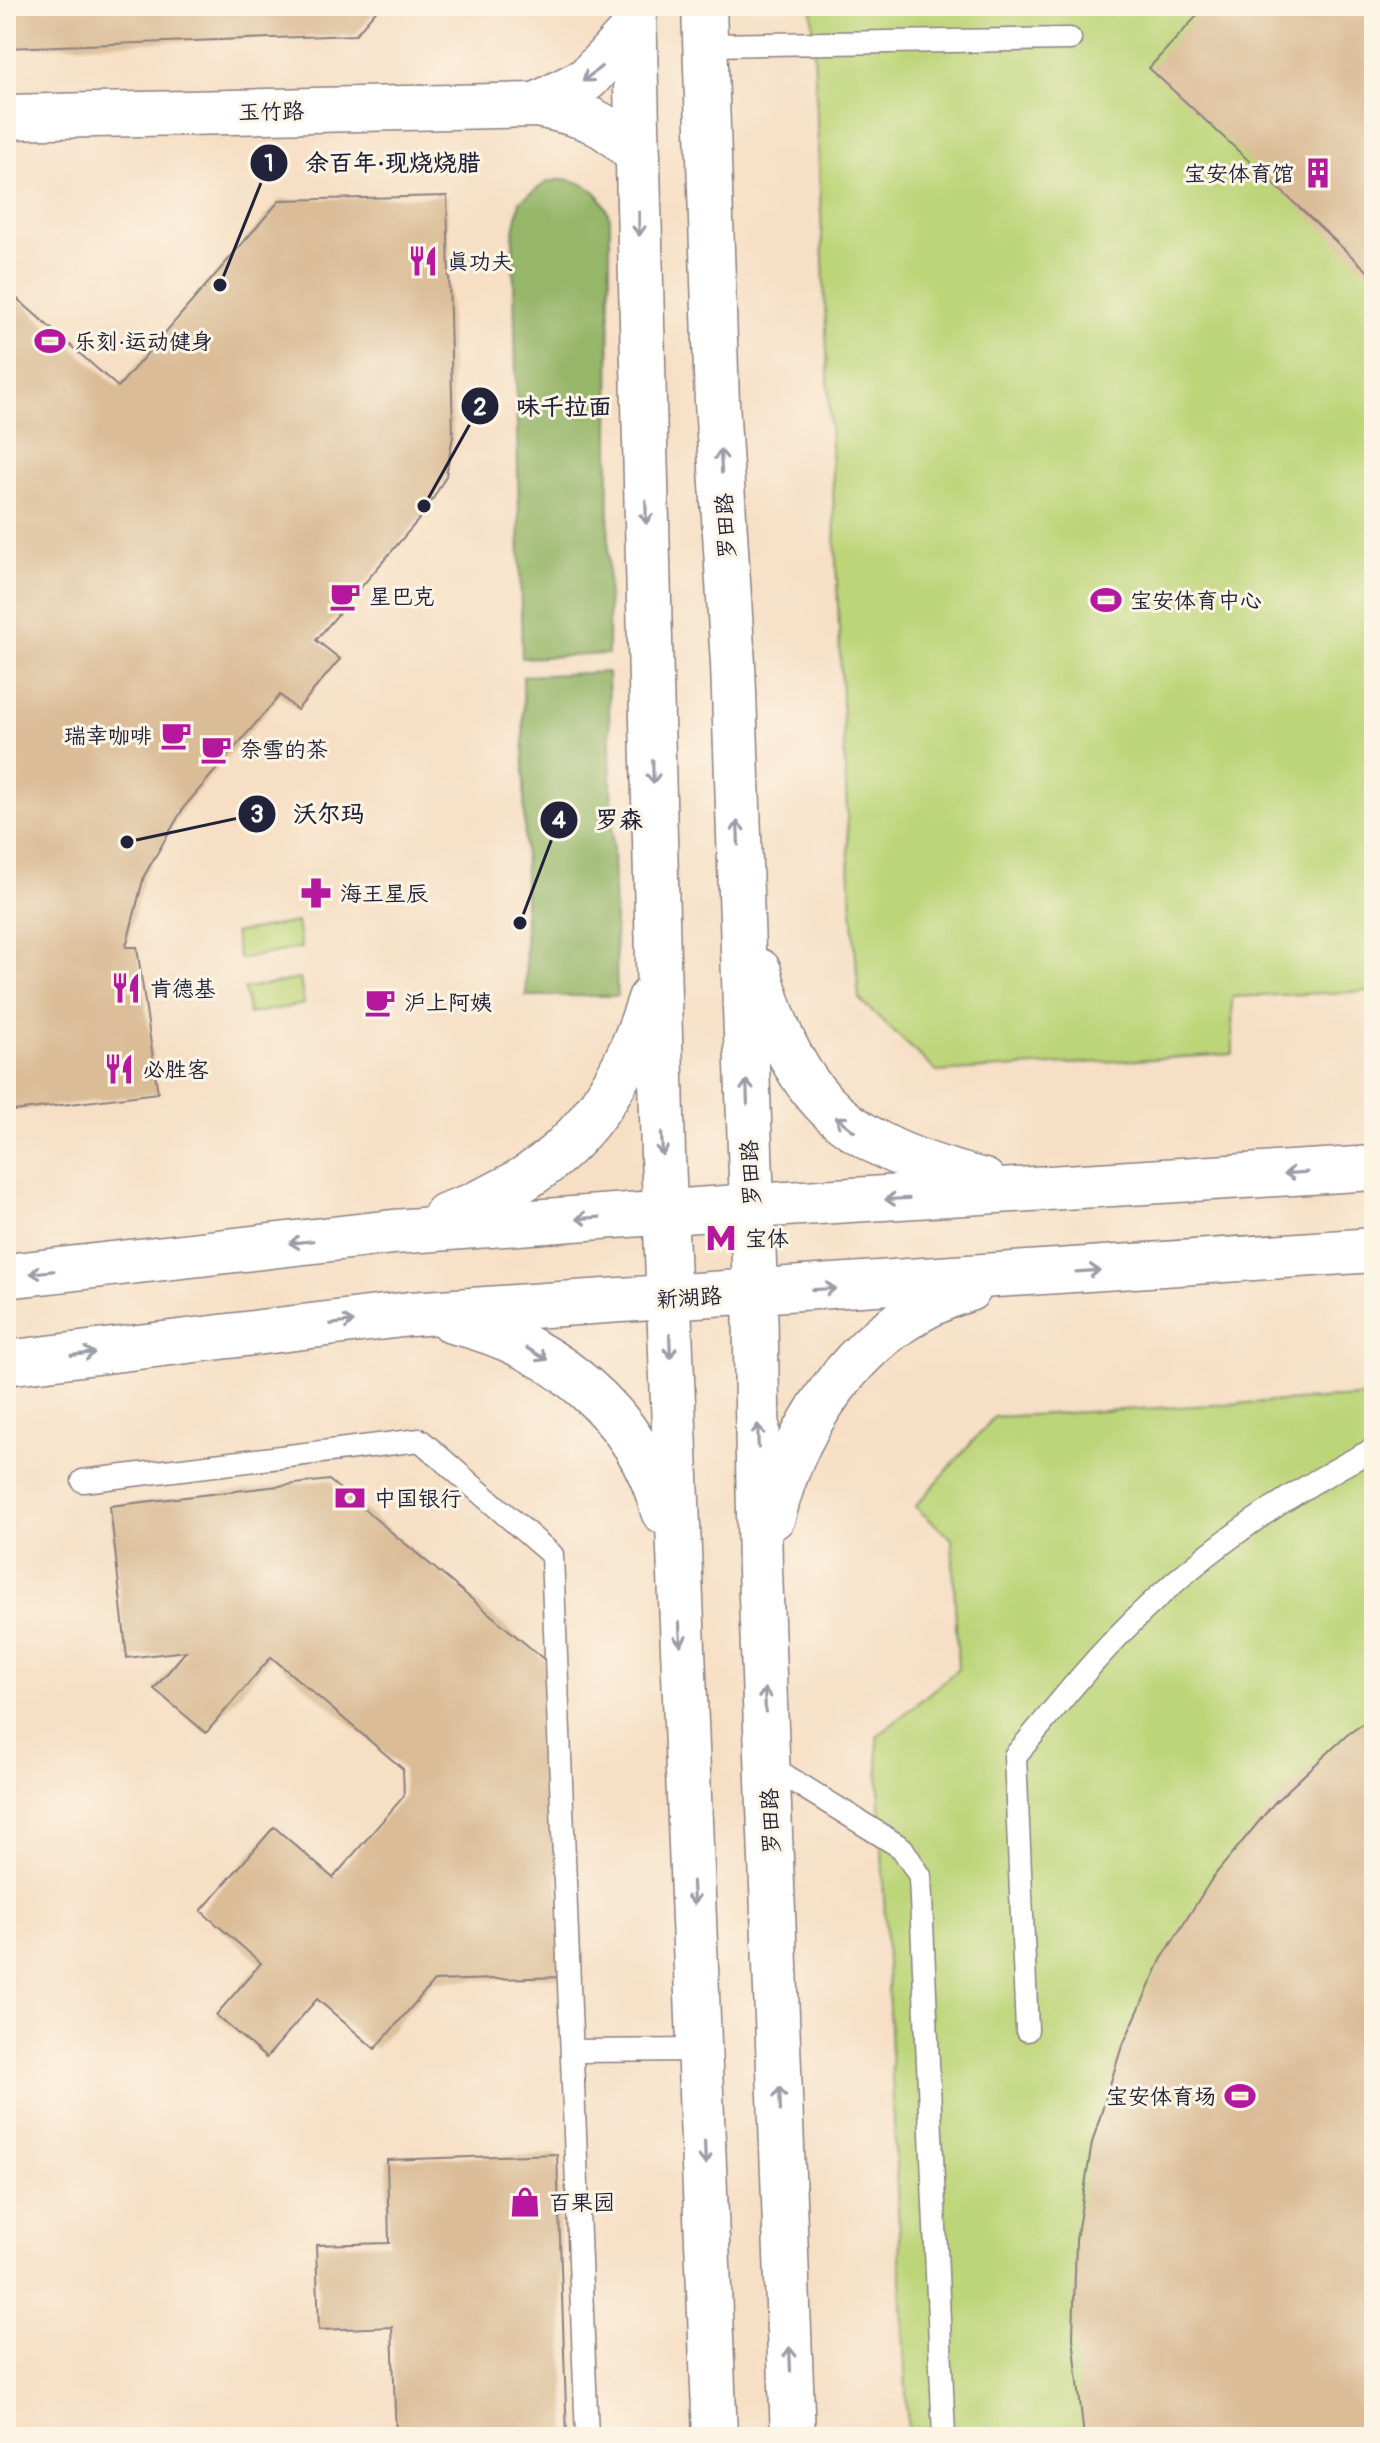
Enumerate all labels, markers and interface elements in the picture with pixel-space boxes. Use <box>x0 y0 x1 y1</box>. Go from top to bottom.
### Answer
one-way arrow <box>581 65 602 83</box>
street label: 玉竹路 <box>238 97 304 127</box>
callout: 余百年·现烧烧腊 <box>249 139 497 187</box>
text: 1 <box>264 149 274 178</box>
text: 余百年·现烧烧腊 <box>305 149 481 178</box>
building icon: 宝安体育馆 <box>1301 156 1335 190</box>
place label: 宝安体育馆 <box>1184 160 1294 188</box>
one-way arrow <box>632 210 647 237</box>
restaurant icon: 真功夫 <box>406 244 440 278</box>
place label: 真功夫 <box>447 248 513 276</box>
sports icon: 乐刻·运动健身 <box>33 324 67 358</box>
place label: 乐刻·运动健身 <box>74 328 213 356</box>
callout: 味千拉面 <box>460 382 628 430</box>
text: 2 <box>473 393 487 422</box>
text: 味千拉面 <box>516 393 612 422</box>
one-way arrow <box>713 448 728 475</box>
street label: 罗田路 <box>710 492 742 560</box>
one-way arrow <box>639 498 654 525</box>
cafe icon: 星巴克 <box>328 579 362 613</box>
place label: 星巴克 <box>369 583 435 611</box>
sports icon: 宝安体育中心 <box>1089 583 1123 617</box>
place label: 宝安体育中心 <box>1130 587 1262 615</box>
cafe icon: 瑞幸咖啡 <box>159 718 193 752</box>
place label: 瑞幸咖啡 <box>64 722 152 750</box>
cafe icon: 奈雪的茶 <box>199 732 233 766</box>
place label: 奈雪的茶 <box>240 736 328 764</box>
one-way arrow <box>645 758 661 785</box>
callout: 沃尔玛 <box>237 790 381 838</box>
callout: 罗森 <box>539 796 659 844</box>
text: 3 <box>250 800 264 829</box>
text: 沃尔玛 <box>293 800 365 829</box>
text: 4 <box>552 806 566 835</box>
text: 罗森 <box>595 806 643 835</box>
one-way arrow <box>731 820 746 847</box>
pharmacy icon: 海王星辰 <box>299 876 333 910</box>
place label: 海王星辰 <box>340 880 429 908</box>
restaurant icon: 肯德基 <box>109 971 143 1005</box>
place label: 肯德基 <box>150 975 216 1003</box>
cafe icon: 沪上阿姨 <box>363 985 397 1019</box>
place label: 沪上阿姨 <box>404 989 492 1017</box>
restaurant icon: 必胜客 <box>102 1052 136 1086</box>
place label: 必胜客 <box>143 1056 209 1084</box>
one-way arrow <box>740 1079 755 1106</box>
one-way arrow <box>835 1115 856 1132</box>
one-way arrow <box>655 1130 670 1157</box>
street label: 罗田路 <box>735 1139 767 1207</box>
one-way arrow <box>1283 1166 1310 1181</box>
one-way arrow <box>884 1191 911 1206</box>
one-way arrow <box>575 1211 602 1226</box>
metro station icon: 宝体 <box>704 1221 738 1255</box>
place label: 宝体 <box>745 1225 789 1253</box>
one-way arrow <box>288 1235 315 1250</box>
one-way arrow <box>1074 1263 1101 1278</box>
one-way arrow <box>29 1264 56 1279</box>
one-way arrow <box>810 1281 837 1296</box>
street label: 新湖路 <box>655 1282 723 1314</box>
one-way arrow <box>328 1315 355 1330</box>
one-way arrow <box>662 1332 677 1359</box>
one-way arrow <box>70 1346 96 1361</box>
one-way arrow <box>525 1346 548 1362</box>
one-way arrow <box>750 1423 766 1450</box>
bank icon: 中国银行 <box>333 1481 367 1515</box>
place label: 中国银行 <box>374 1485 462 1513</box>
one-way arrow <box>673 1620 688 1647</box>
one-way arrow <box>757 1687 772 1714</box>
street label: 罗田路 <box>756 1787 786 1854</box>
one-way arrow <box>686 1879 701 1906</box>
sports icon: 宝安体育场 <box>1223 2079 1257 2113</box>
place label: 宝安体育场 <box>1106 2083 1216 2111</box>
one-way arrow <box>773 2086 788 2113</box>
one-way arrow <box>697 2139 712 2166</box>
shop icon: 百果园 <box>508 2185 542 2219</box>
place label: 百果园 <box>549 2189 615 2217</box>
one-way arrow <box>782 2346 797 2373</box>

